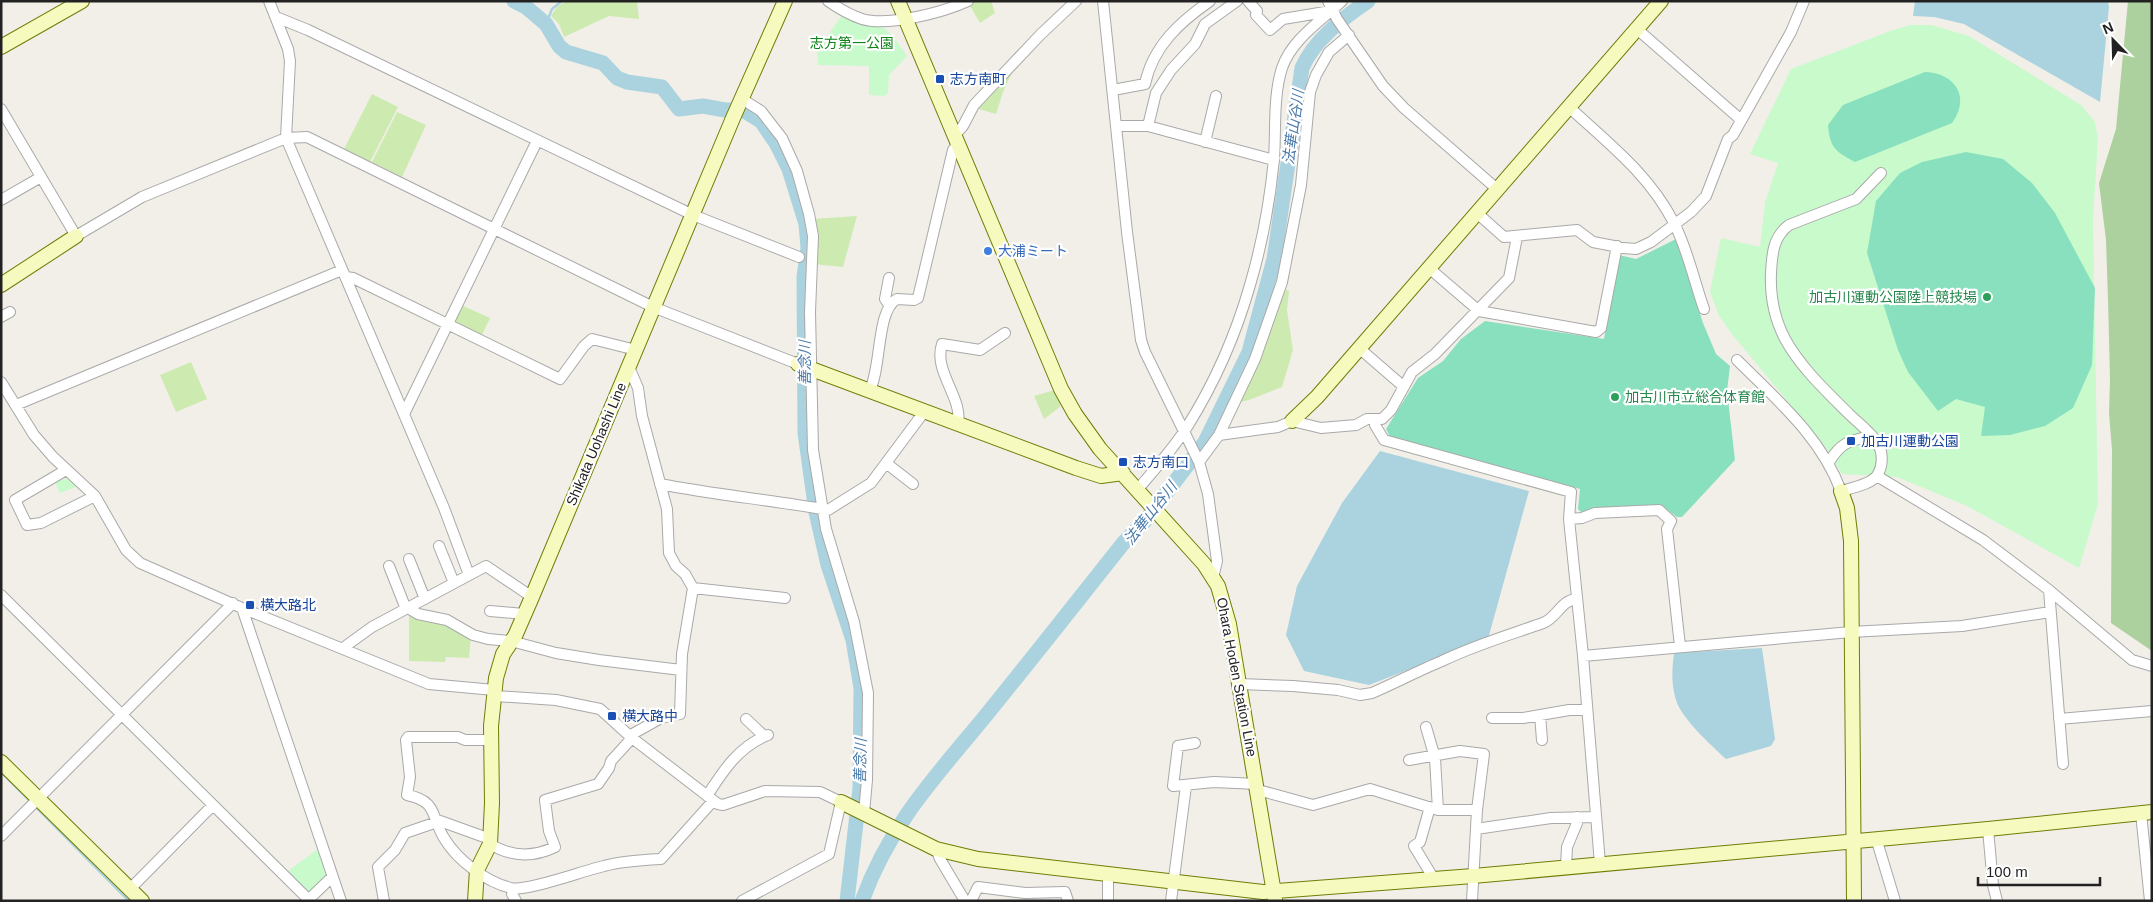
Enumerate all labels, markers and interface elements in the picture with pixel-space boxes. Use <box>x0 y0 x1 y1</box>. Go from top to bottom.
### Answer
north arrow <box>2088 15 2138 65</box>
text: N <box>2100 19 2116 37</box>
park label: 志方第一公園 <box>810 35 894 51</box>
place label: 志方南町 <box>950 71 1006 87</box>
marker: 志方南町 <box>934 73 946 85</box>
water label: 法華山谷川 <box>1279 87 1307 165</box>
place label: 大浦ミート <box>998 243 1068 259</box>
marker: 大浦ミート <box>982 245 994 257</box>
place label: 加古川運動公園陸上競技場 <box>1809 289 1977 305</box>
marker: 加古川運動公園陸上競技場 <box>1981 291 1993 303</box>
water label: 善念川 <box>796 339 813 386</box>
street label: Shikata Uohashi Line <box>563 380 629 508</box>
place label: 加古川市立総合体育館 <box>1625 389 1765 405</box>
marker: 加古川市立総合体育館 <box>1609 391 1621 403</box>
place label: 加古川運動公園 <box>1861 433 1959 449</box>
marker: 加古川運動公園 <box>1845 435 1857 447</box>
place label: 志方南口 <box>1133 454 1189 470</box>
marker: 志方南口 <box>1117 456 1129 468</box>
water label: 法華山谷川 <box>1120 477 1181 548</box>
street label: Ohara Hoden Station Line <box>1214 596 1260 758</box>
place label: 横大路北 <box>260 597 316 613</box>
marker: 横大路北 <box>244 599 256 611</box>
place label: 横大路中 <box>622 708 678 724</box>
marker: 横大路中 <box>606 710 618 722</box>
water label: 善念川 <box>851 736 869 784</box>
scale bar <box>1978 854 2100 886</box>
text: 100 m <box>1986 863 2028 880</box>

